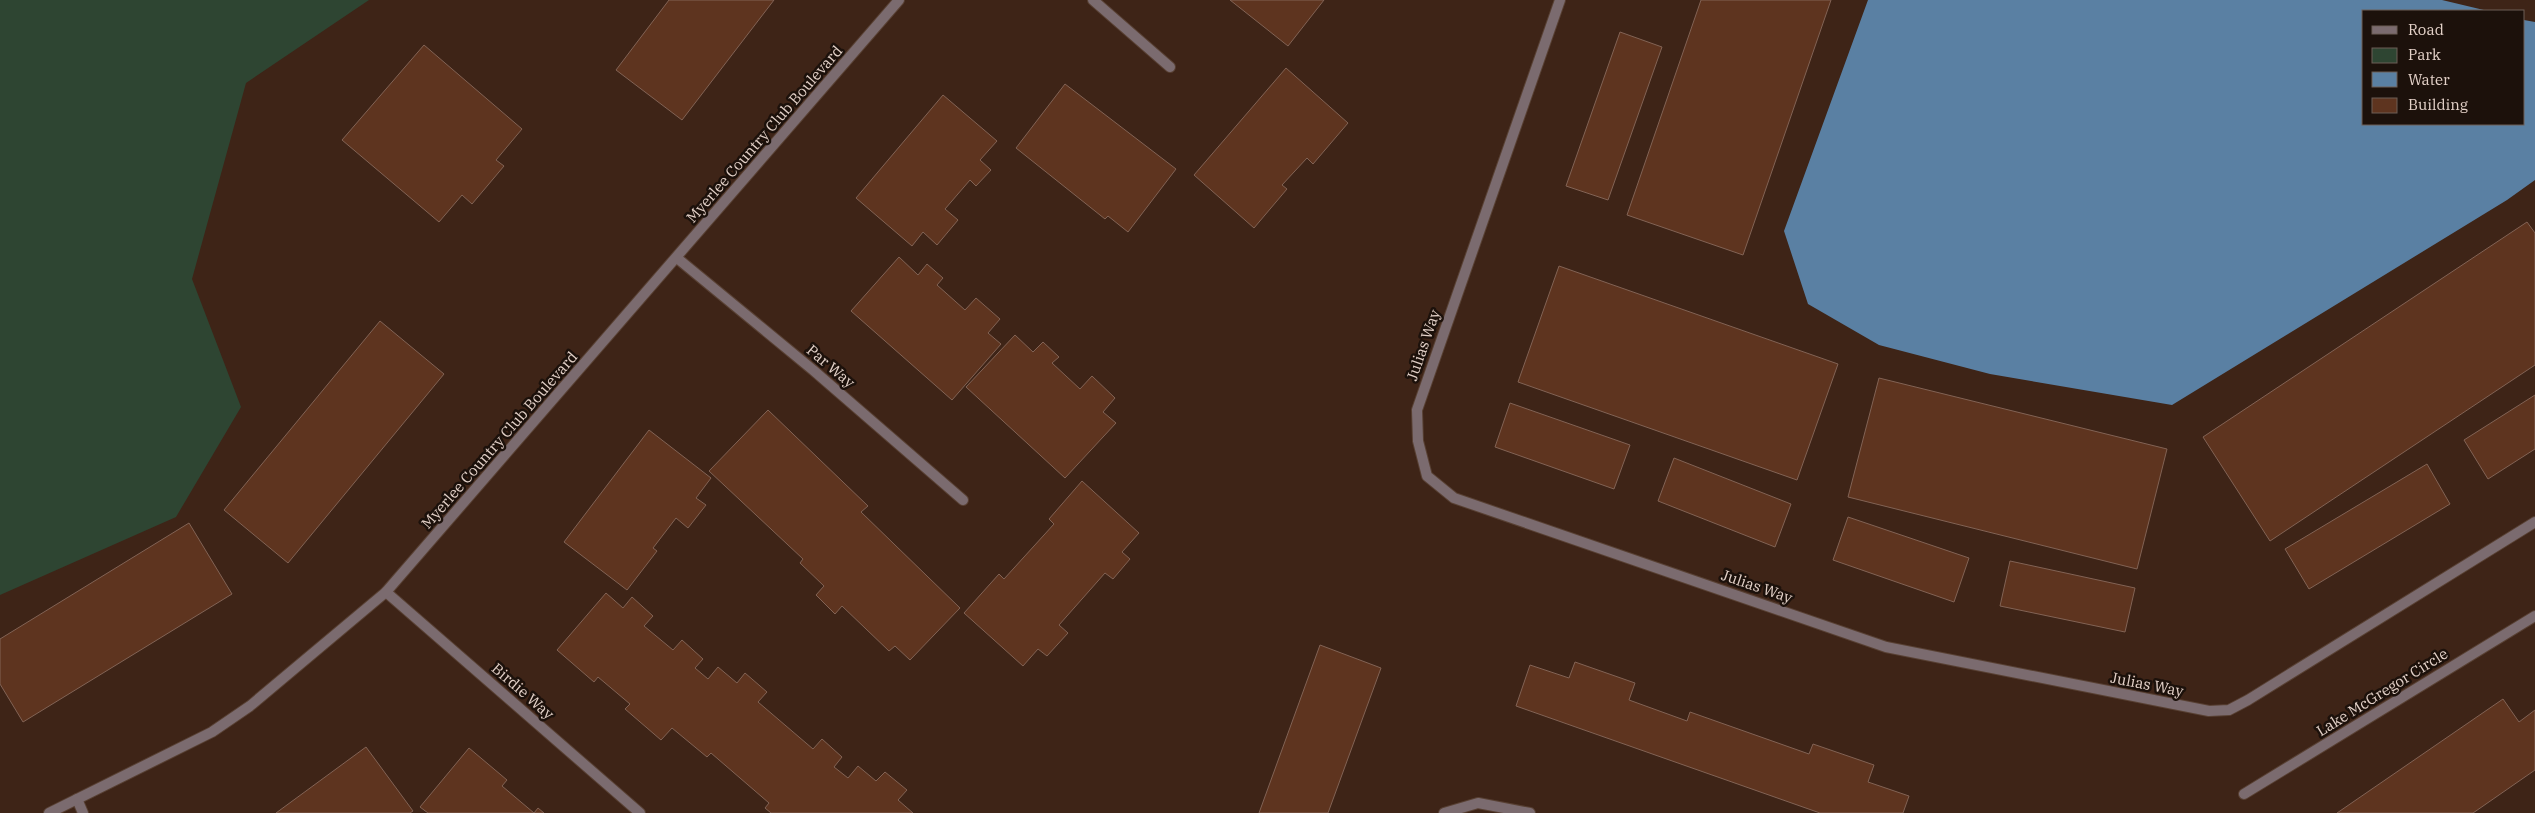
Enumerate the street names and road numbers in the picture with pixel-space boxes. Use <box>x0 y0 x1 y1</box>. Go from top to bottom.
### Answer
street label: Myerlee Country Club Boulevard <box>682 42 846 226</box>
street label: Julias Way <box>1402 307 1444 383</box>
street label: Par Way <box>803 340 859 392</box>
street label: Myerlee Country Club Boulevard <box>417 348 581 532</box>
street label: Julias Way <box>1719 565 1795 607</box>
street label: Lake McGregor Circle <box>2313 644 2451 740</box>
street label: Birdie Way <box>488 659 558 723</box>
street label: Julias Way <box>2109 668 2185 700</box>

